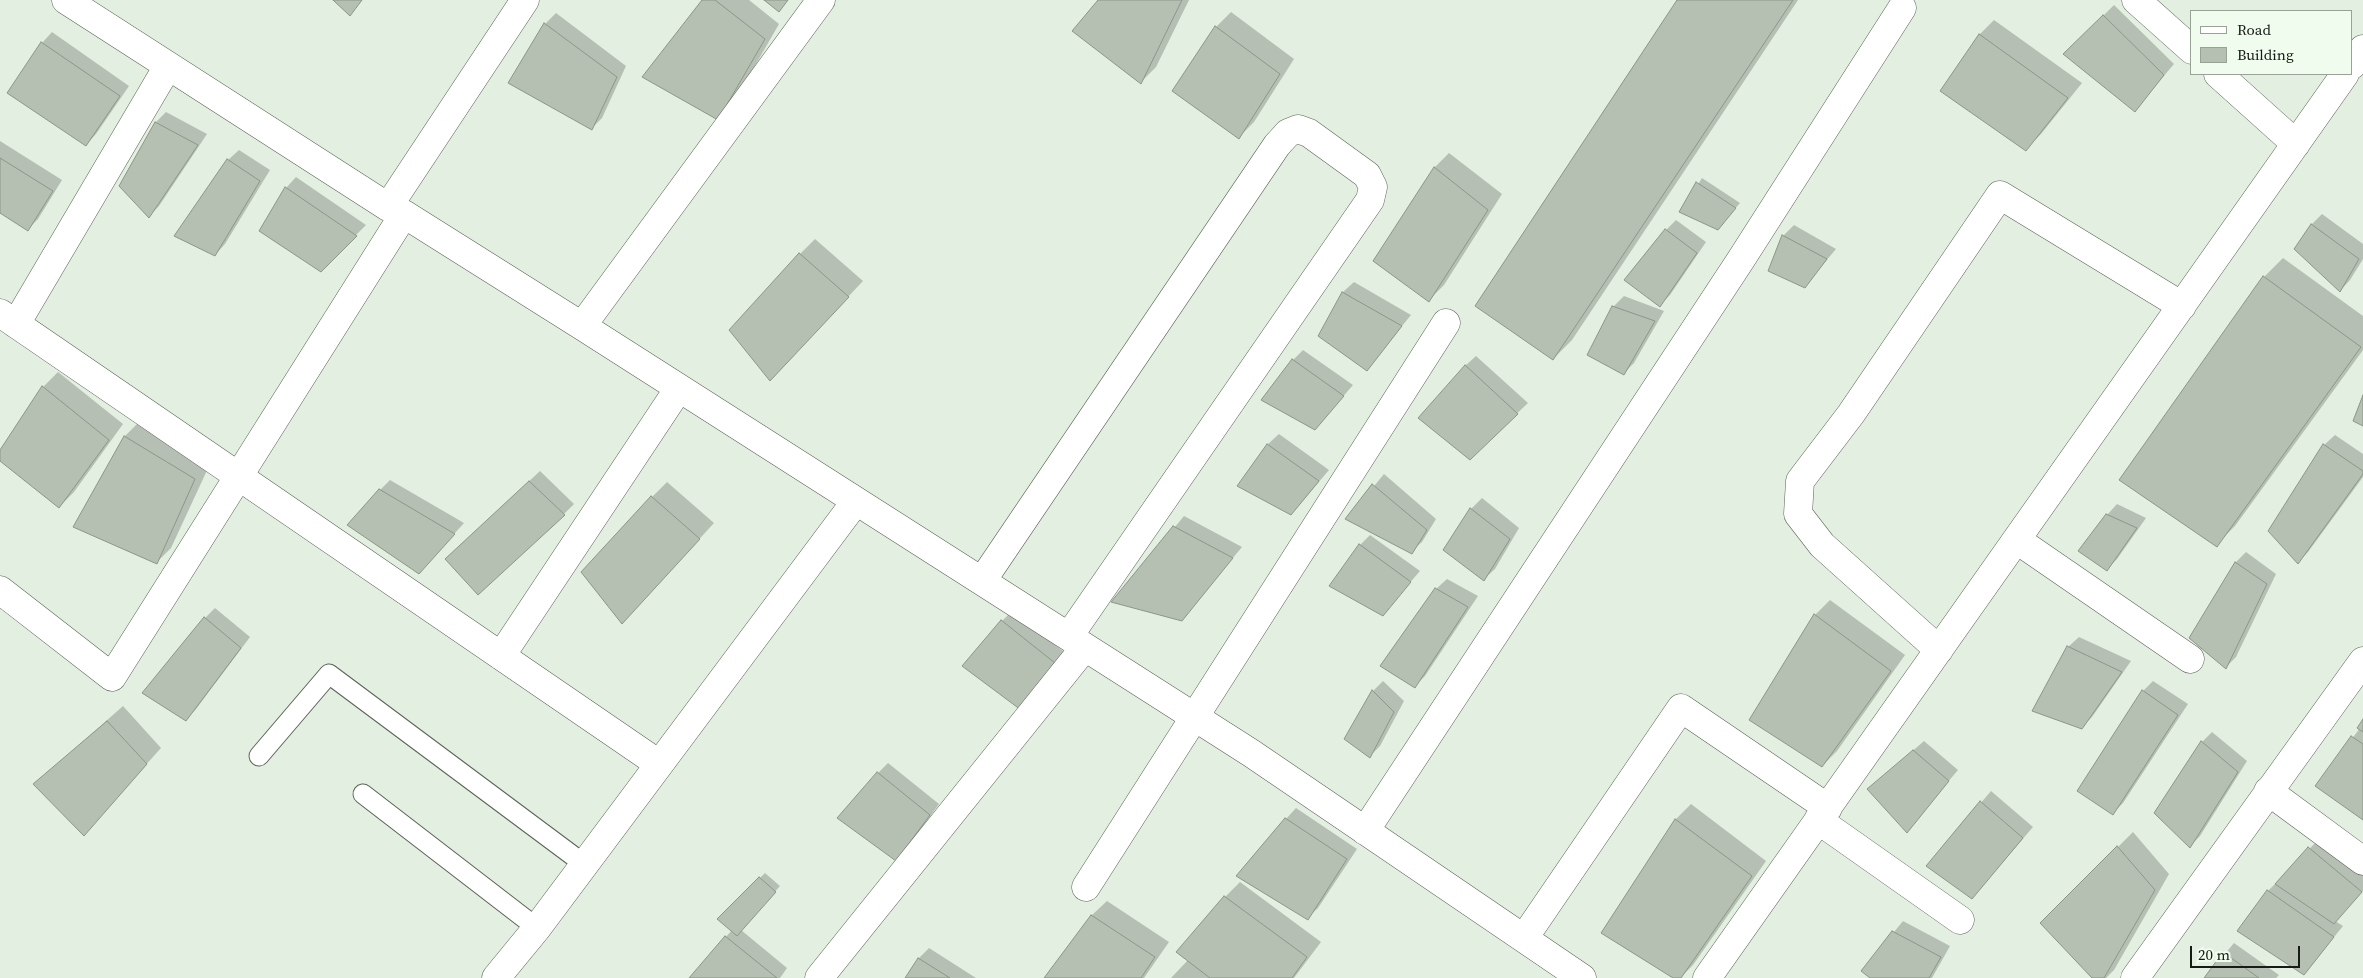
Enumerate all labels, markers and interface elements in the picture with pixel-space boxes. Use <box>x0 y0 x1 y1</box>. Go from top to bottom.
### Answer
legend <box>2190 10 2353 75</box>
text: Road <box>2237 19 2271 40</box>
text: Building <box>2237 44 2294 65</box>
scale bar <box>2193 936 2303 968</box>
text: 20 m <box>2198 944 2230 965</box>

